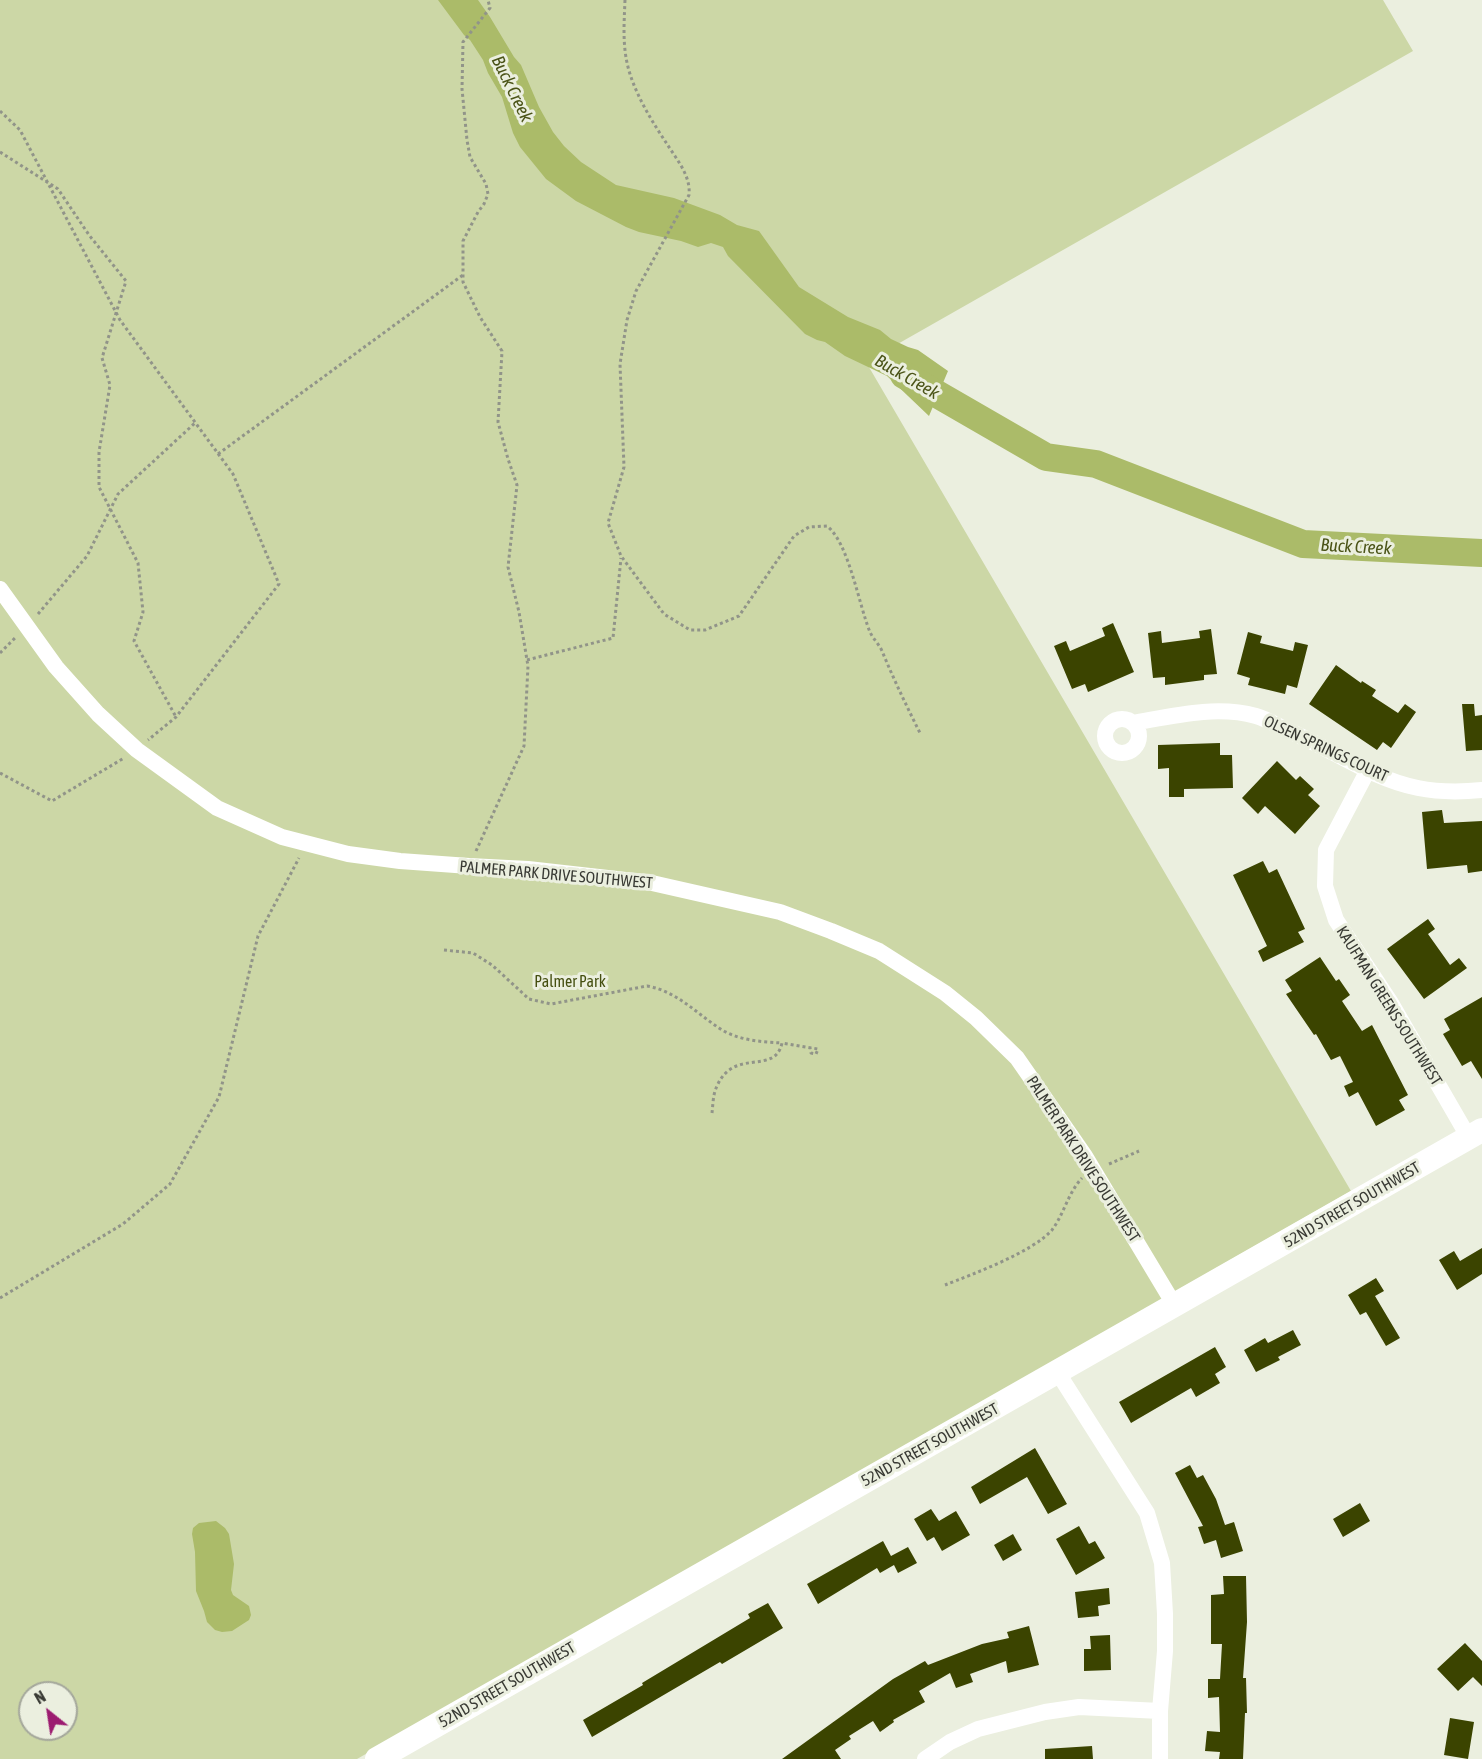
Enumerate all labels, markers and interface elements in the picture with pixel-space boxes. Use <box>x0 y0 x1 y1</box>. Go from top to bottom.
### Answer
water label: Buck Creek <box>487 52 537 126</box>
water label: Buck Creek <box>871 350 943 404</box>
water label: Buck Creek <box>1320 534 1392 560</box>
street label: OLSEN SPRINGS COURT <box>1261 712 1391 786</box>
street label: PALMER PARK DRIVE SOUTHWEST <box>459 857 653 893</box>
street label: KAUFMAN GREENS SOUTHWEST <box>1332 923 1446 1089</box>
park label: Palmer Park <box>534 972 606 992</box>
street label: PALMER PARK DRIVE SOUTHWEST <box>1022 1072 1144 1246</box>
street label: 52ND STREET SOUTHWEST <box>1280 1158 1424 1252</box>
street label: 52ND STREET SOUTHWEST <box>858 1399 1002 1491</box>
street label: 52ND STREET SOUTHWEST <box>435 1638 579 1732</box>
north arrow <box>18 1681 78 1741</box>
text: N <box>31 1687 49 1707</box>

